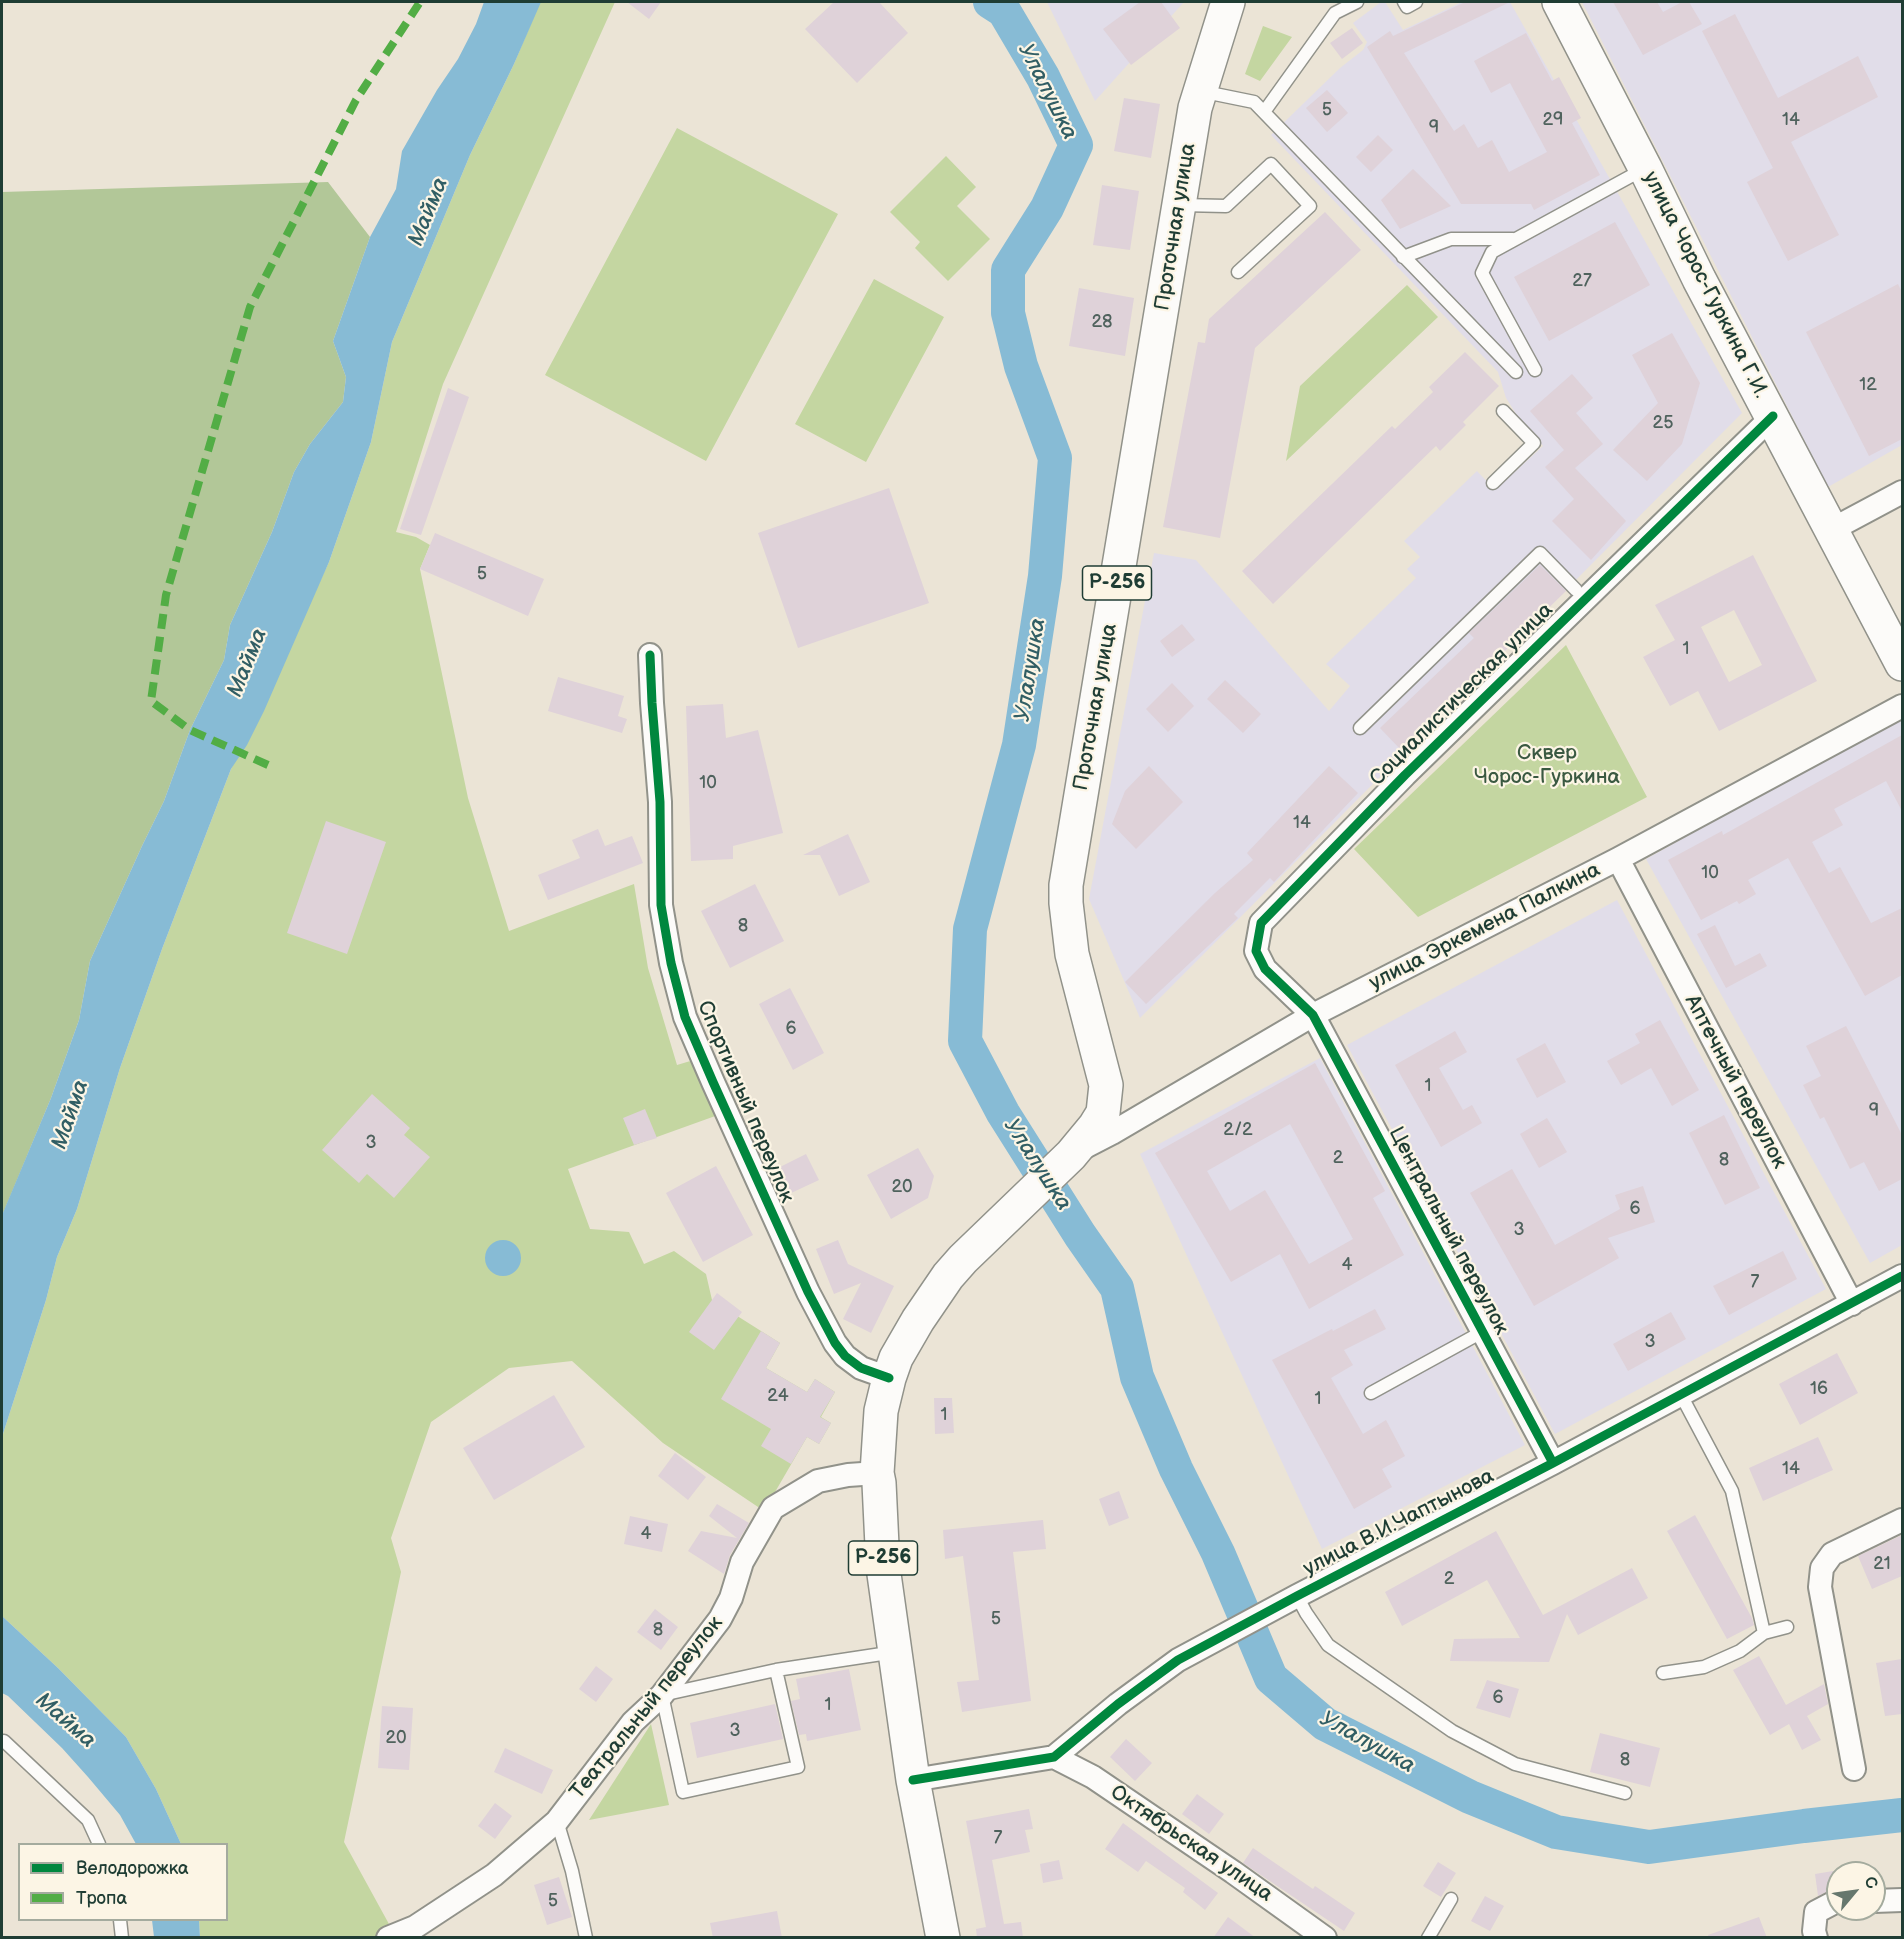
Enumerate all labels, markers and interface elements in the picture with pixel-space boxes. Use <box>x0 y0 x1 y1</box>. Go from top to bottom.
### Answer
water label: Улалушка <box>1012 40 1082 144</box>
house number: 5 <box>1322 99 1332 121</box>
house number: 29 <box>1542 109 1564 131</box>
house number: 14 <box>1782 109 1800 131</box>
house number: 9 <box>1429 117 1439 139</box>
street label: Проточная улица <box>1150 142 1202 312</box>
street label: улица Чорос-Гуркина Г.И. <box>1637 168 1773 402</box>
water label: Майма <box>403 174 455 250</box>
house number: 27 <box>1572 270 1592 292</box>
house number: 28 <box>1091 311 1113 333</box>
house number: 12 <box>1859 374 1877 396</box>
house number: 25 <box>1653 412 1673 434</box>
house number: 5 <box>477 563 487 585</box>
road number: Р-256 <box>1082 566 1152 600</box>
street label: Социалистическая улица <box>1365 598 1559 792</box>
water label: Улалушка <box>1010 616 1052 724</box>
street label: Проточная улица <box>1069 622 1123 792</box>
water label: Майма <box>222 625 274 701</box>
house number: 1 <box>1683 638 1689 660</box>
park label: Сквер Чорос-Гуркина <box>1474 741 1620 791</box>
house number: 10 <box>699 772 717 794</box>
house number: 14 <box>1293 812 1311 834</box>
street label: улица Эркемена Палкина <box>1365 858 1605 996</box>
house number: 10 <box>1701 862 1719 884</box>
house number: 8 <box>738 915 748 937</box>
street label: Аптечный переулок <box>1679 991 1791 1173</box>
street label: Спортивный переулок <box>691 997 799 1207</box>
house number: 6 <box>786 1018 796 1040</box>
house number: 1 <box>1425 1075 1431 1097</box>
water label: Майма <box>47 1077 95 1153</box>
house number: 9 <box>1869 1100 1879 1122</box>
water label: Улалушка <box>998 1114 1076 1216</box>
house number: 2/2 <box>1223 1119 1253 1141</box>
street label: Центральный переулок <box>1382 1123 1514 1339</box>
house number: 3 <box>365 1132 377 1154</box>
house number: 2 <box>1333 1147 1343 1169</box>
house number: 8 <box>1719 1149 1729 1171</box>
house number: 20 <box>891 1176 913 1198</box>
house number: 6 <box>1630 1198 1640 1220</box>
house number: 3 <box>1513 1219 1525 1241</box>
house number: 4 <box>1342 1254 1352 1276</box>
house number: 7 <box>1751 1271 1759 1293</box>
house number: 3 <box>1644 1331 1656 1353</box>
house number: 16 <box>1810 1378 1828 1400</box>
house number: 24 <box>767 1385 789 1407</box>
house number: 1 <box>1315 1388 1321 1410</box>
house number: 1 <box>941 1404 947 1426</box>
house number: 14 <box>1782 1458 1800 1480</box>
street label: улица В.И.Чаптынова <box>1300 1464 1498 1582</box>
house number: 4 <box>641 1523 651 1545</box>
road number: Р-256 <box>848 1541 918 1575</box>
house number: 21 <box>1873 1553 1891 1575</box>
house number: 2 <box>1444 1568 1454 1590</box>
house number: 5 <box>991 1608 1001 1630</box>
street label: Театральный переулок <box>565 1611 729 1805</box>
house number: 8 <box>653 1619 663 1641</box>
house number: 6 <box>1493 1687 1503 1709</box>
water label: Майма <box>29 1688 101 1754</box>
house number: 1 <box>825 1694 831 1716</box>
water label: Улалушка <box>1315 1706 1419 1780</box>
house number: 3 <box>729 1720 741 1742</box>
house number: 20 <box>385 1727 407 1749</box>
house number: 8 <box>1620 1749 1630 1771</box>
street label: Октябрьская улица <box>1105 1780 1277 1908</box>
house number: 7 <box>994 1827 1002 1849</box>
legend <box>18 1843 228 1921</box>
text: Велодорожка <box>76 1858 189 1879</box>
north arrow <box>1826 1861 1886 1921</box>
text: С <box>1859 1874 1881 1892</box>
text: Тропа <box>76 1888 127 1909</box>
house number: 5 <box>548 1890 558 1912</box>

